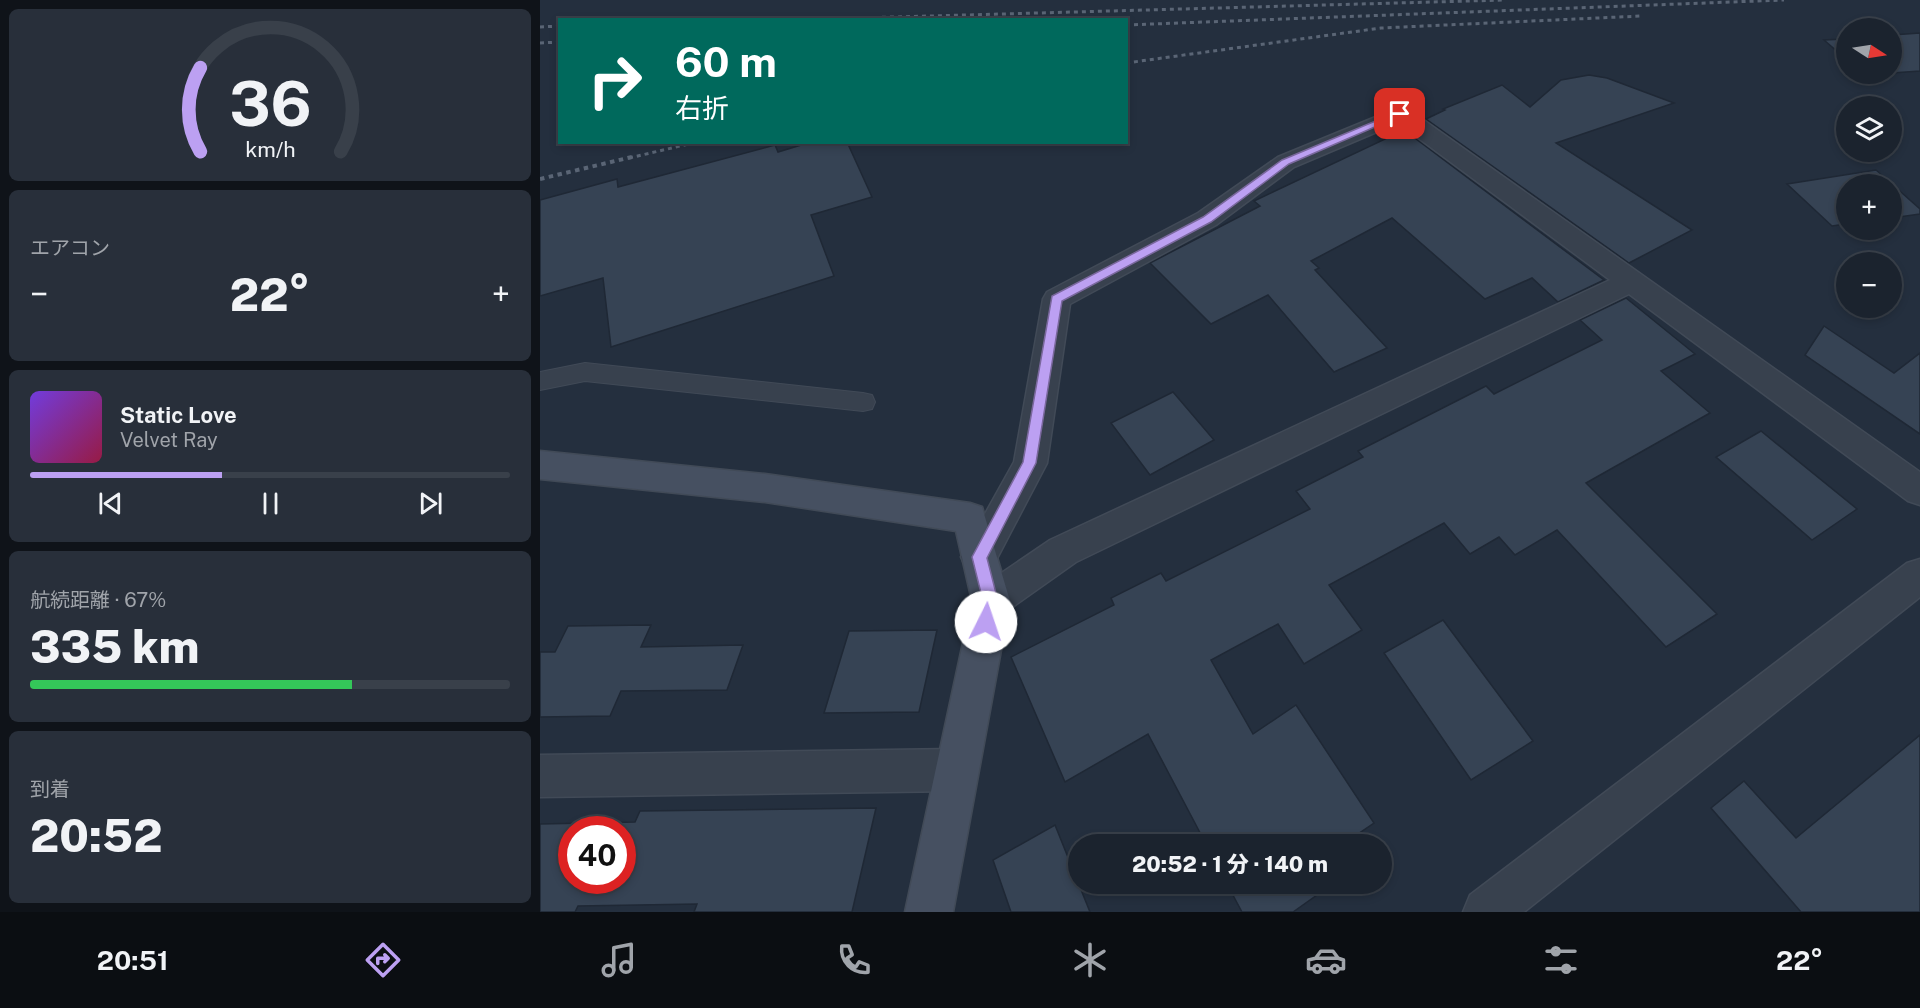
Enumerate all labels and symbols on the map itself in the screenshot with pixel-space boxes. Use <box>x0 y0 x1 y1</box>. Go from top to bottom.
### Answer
north arrow <box>1836 18 1902 84</box>
pin <box>1374 88 1425 139</box>
position arrow <box>954 590 1018 654</box>
speed limit sign: 40 <box>558 816 636 894</box>

